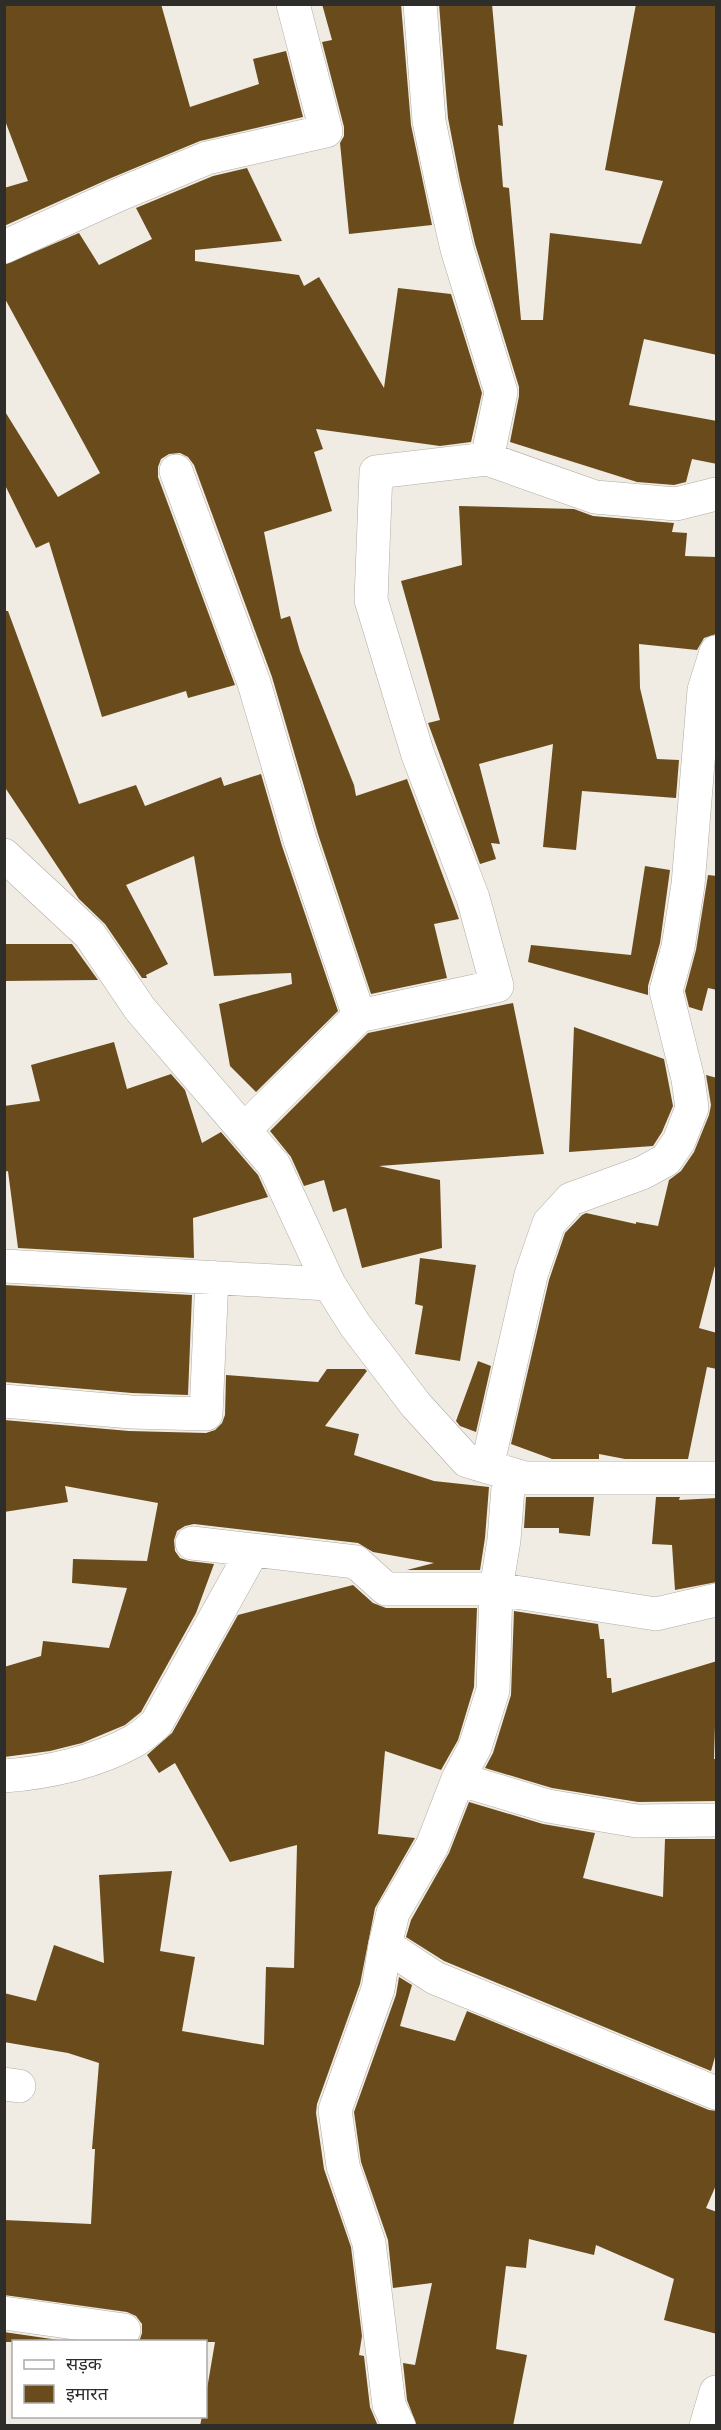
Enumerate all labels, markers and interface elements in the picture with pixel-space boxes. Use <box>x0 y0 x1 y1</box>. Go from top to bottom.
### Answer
legend <box>12 2340 207 2418</box>
text: सड़क <box>66 2353 103 2375</box>
text: इमारत <box>66 2383 109 2405</box>

